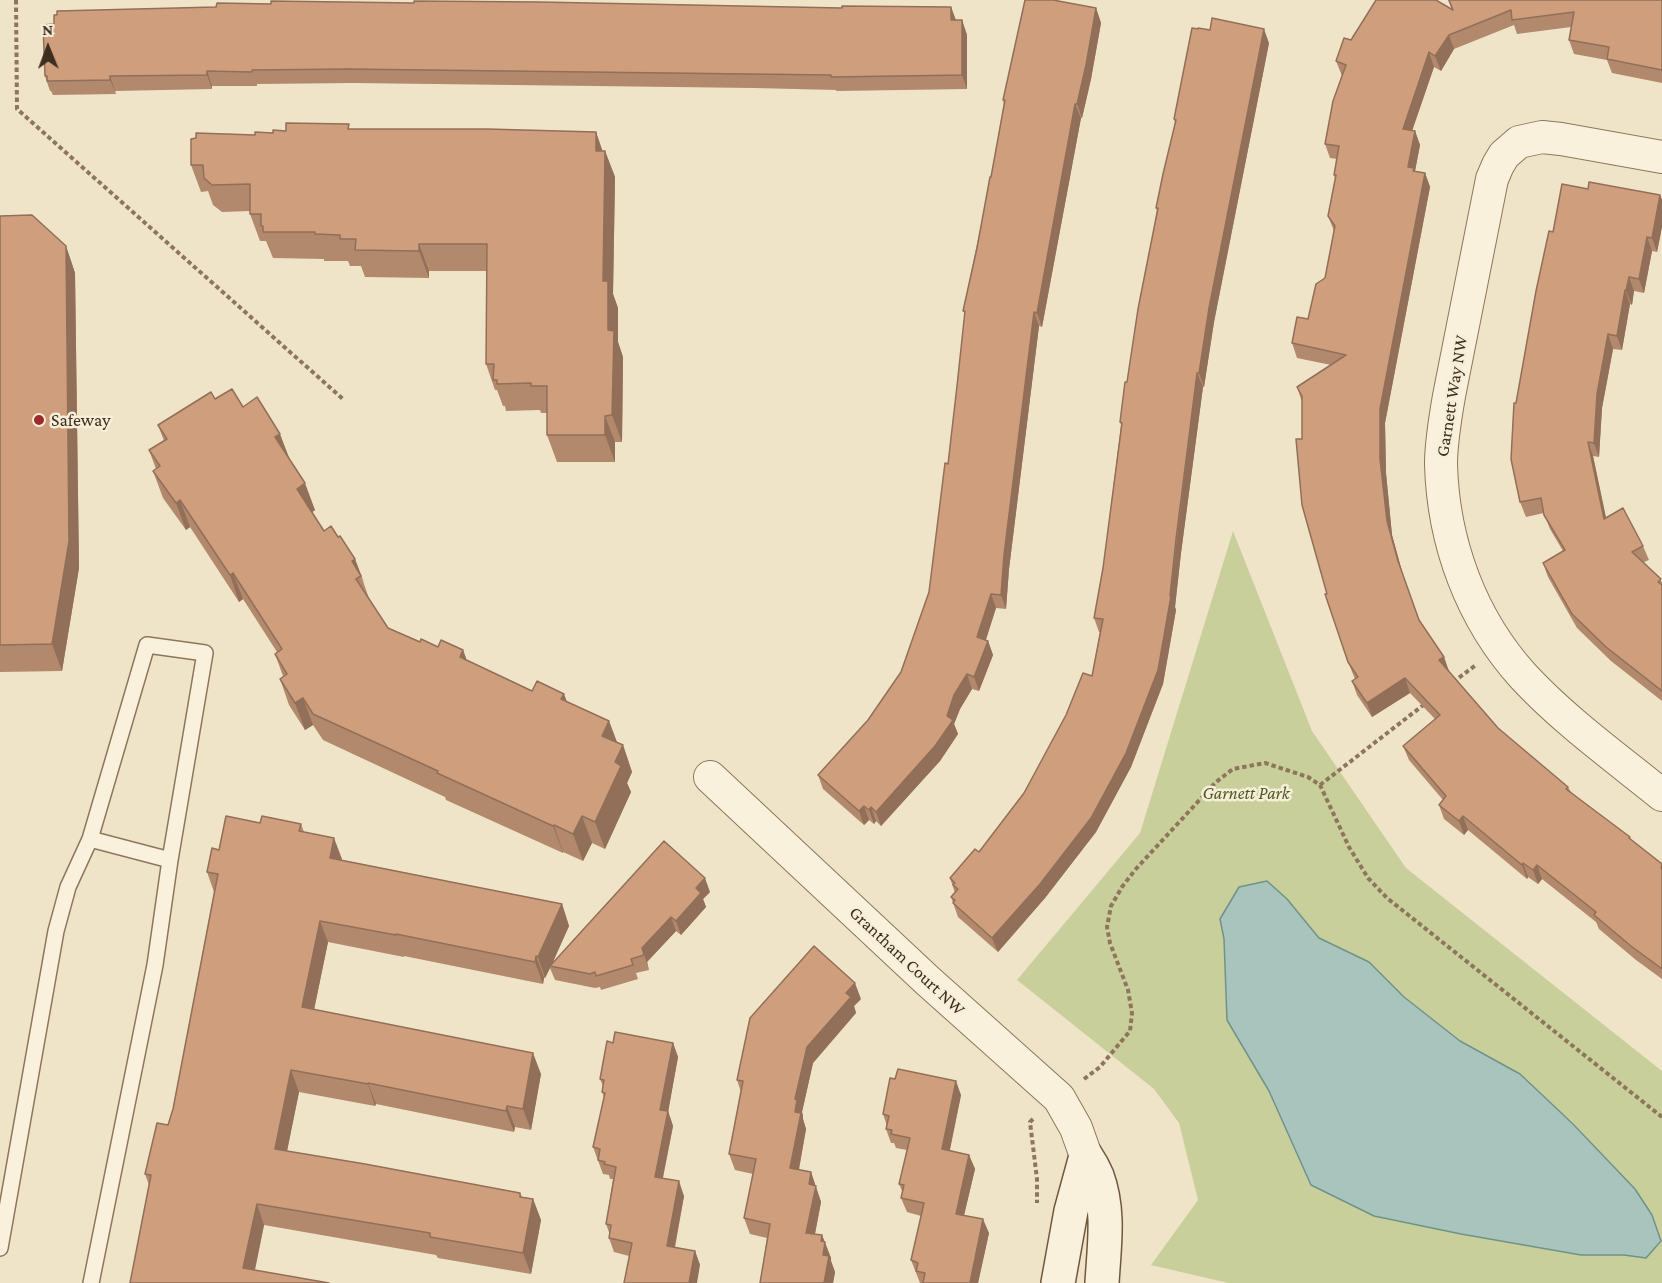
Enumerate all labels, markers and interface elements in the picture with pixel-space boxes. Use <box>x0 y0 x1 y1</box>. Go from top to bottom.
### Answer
north arrow <box>18 18 78 78</box>
text: N <box>42 21 53 38</box>
street label: Garnett Way NW <box>1432 334 1472 458</box>
place label: Safeway <box>51 409 111 431</box>
marker: Safeway <box>32 413 46 427</box>
park label: Garnett Park <box>1202 782 1290 804</box>
street label: Grantham Court NW <box>845 902 969 1020</box>

